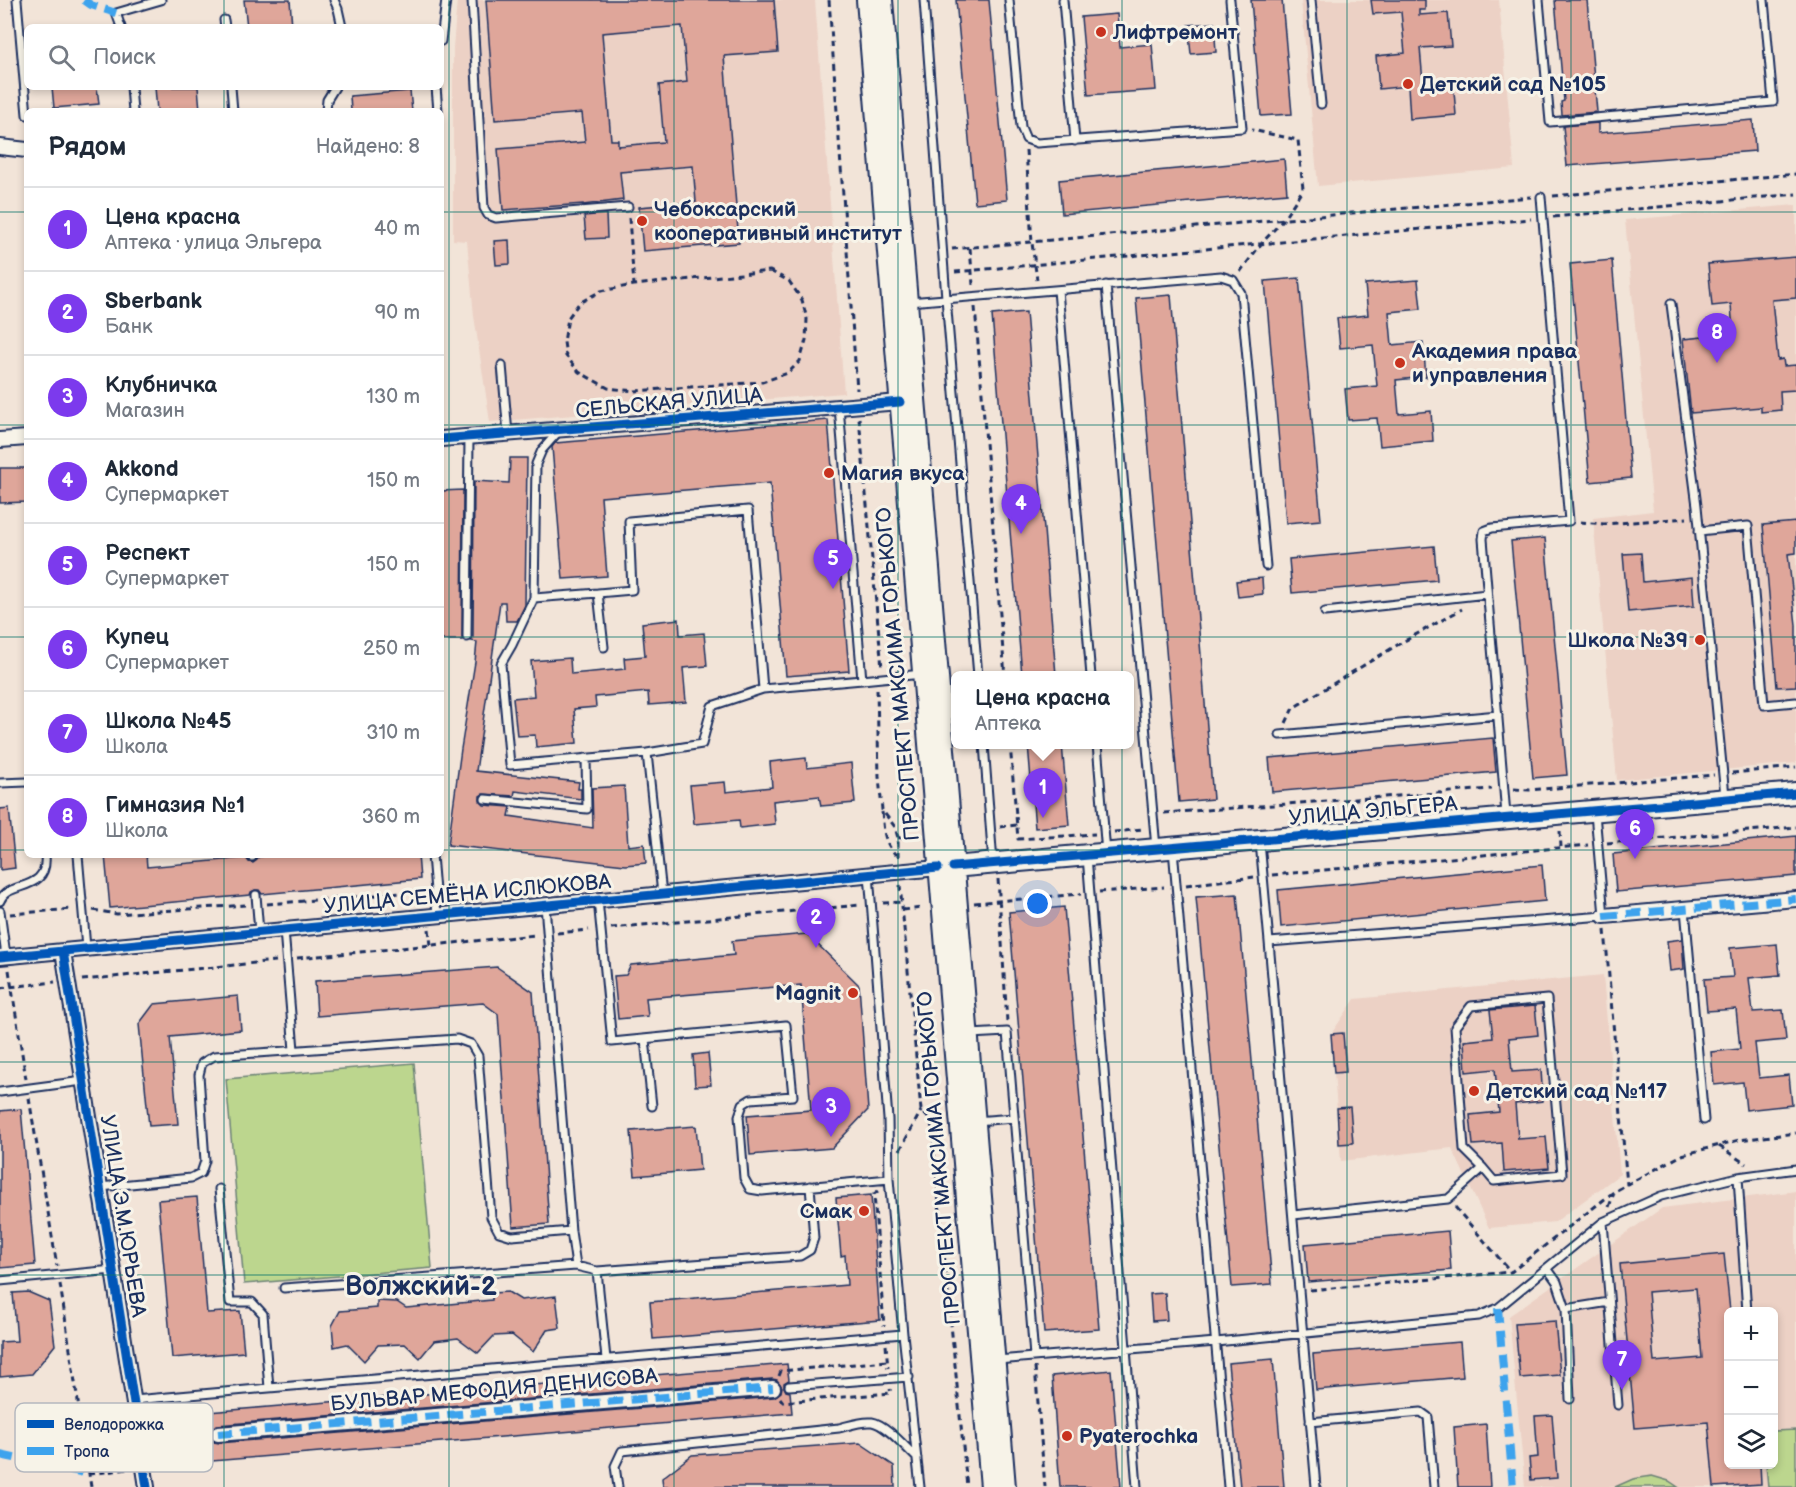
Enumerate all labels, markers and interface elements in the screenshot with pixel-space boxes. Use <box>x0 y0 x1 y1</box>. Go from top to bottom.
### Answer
place label: Лифтремонт <box>1112 20 1238 45</box>
search box <box>24 24 444 90</box>
marker: Лифтремонт <box>1094 25 1108 39</box>
icon: search <box>45 41 78 74</box>
text: Поиск <box>93 44 156 71</box>
place label: Детский сад №105 <box>1420 72 1606 97</box>
marker: Детский сад №105 <box>1401 77 1415 91</box>
text: Рядом <box>48 132 126 163</box>
text: Найдено: 8 <box>316 135 420 159</box>
place label: Чебоксарский кооперативный институт <box>654 197 902 246</box>
text: Цена красна <box>105 204 240 231</box>
marker: Чебоксарский кооперативный институт <box>635 214 649 228</box>
text: 1 <box>63 217 72 241</box>
text: 40 m <box>374 217 420 241</box>
text: Аптека · улица Эльгера <box>105 231 322 255</box>
text: Sberbank <box>105 288 202 315</box>
text: 2 <box>62 301 73 325</box>
text: 90 m <box>375 301 420 325</box>
pin: 8 <box>1698 314 1736 363</box>
text: Банк <box>105 315 153 339</box>
place label: Академия права и управления <box>1411 339 1578 388</box>
marker: Академия права и управления <box>1393 356 1407 370</box>
text: Клубничка <box>105 372 217 399</box>
street label: СЕЛЬСКАЯ УЛИЦА <box>575 382 764 424</box>
text: 3 <box>62 385 73 409</box>
text: 130 m <box>366 385 420 409</box>
text: Магазин <box>105 399 185 423</box>
text: Akkond <box>105 456 179 483</box>
place label: Магия вкуса <box>841 461 965 486</box>
marker: Магия вкуса <box>822 466 836 480</box>
text: 4 <box>62 469 73 493</box>
text: 150 m <box>367 469 420 493</box>
text: Супермаркет <box>105 483 229 507</box>
pin: 4 <box>1002 484 1040 534</box>
street label: ПРОСПЕКТ МАКСИМА ГОРЬКОГО <box>871 506 925 842</box>
text: Респект <box>105 540 190 567</box>
pin: 5 <box>814 540 852 589</box>
text: 5 <box>62 553 73 577</box>
text: 150 m <box>367 553 420 577</box>
text: Супермаркет <box>105 567 229 591</box>
text: Купец <box>105 624 169 651</box>
place label: Школа №39 <box>1567 628 1688 653</box>
marker: Школа №39 <box>1693 633 1707 647</box>
text: 6 <box>61 637 74 661</box>
text: 250 m <box>363 637 420 661</box>
text: Супермаркет <box>105 651 229 675</box>
popup <box>951 671 1134 749</box>
text: Цена красна <box>975 685 1110 712</box>
text: Школа №45 <box>105 708 231 735</box>
text: Аптека <box>975 712 1041 736</box>
text: 7 <box>62 721 73 745</box>
text: 310 m <box>366 721 420 745</box>
text: Школа <box>105 735 168 759</box>
pin: 1 <box>1024 768 1062 818</box>
street label: УЛИЦА ЭЛЬГЕРА <box>1288 791 1459 831</box>
text: Гимназия №1 <box>105 792 245 819</box>
text: 8 <box>61 805 74 829</box>
text: 360 m <box>362 805 420 829</box>
pin: 6 <box>1616 810 1654 859</box>
text: Школа <box>105 819 168 843</box>
street label: УЛИЦА СЕМЁНА ИСЛЮКОВА <box>322 869 612 919</box>
your location <box>1023 889 1052 918</box>
pin: 2 <box>796 898 836 948</box>
place label: Magnit <box>775 981 841 1006</box>
marker: Magnit <box>846 986 860 1000</box>
street label: ПРОСПЕКТ МАКСИМА ГОРЬКОГО <box>912 990 966 1326</box>
place label: Детский сад №117 <box>1486 1079 1668 1104</box>
marker: Детский сад №117 <box>1467 1084 1481 1098</box>
pin: 3 <box>812 1088 850 1137</box>
street label: УЛИЦА Э.М.ЮРЬЕВА <box>95 1113 151 1319</box>
place label: Смак <box>800 1199 853 1224</box>
marker: Смак <box>857 1204 871 1218</box>
district label: Волжский-2 <box>345 1271 497 1303</box>
map controls <box>1724 1307 1778 1469</box>
button: + <box>1724 1307 1778 1361</box>
pin: 7 <box>1602 1340 1642 1390</box>
button: − <box>1724 1361 1778 1415</box>
street label: БУЛЬВАР МЕФОДИЯ ДЕНИСОВА <box>329 1363 659 1417</box>
legend <box>15 1403 213 1472</box>
button: layers <box>1724 1415 1778 1469</box>
text: Велодорожка <box>64 1416 165 1435</box>
place label: Pyaterochka <box>1079 1424 1198 1449</box>
marker: Pyaterochka <box>1060 1429 1074 1443</box>
text: Тропа <box>64 1443 110 1462</box>

